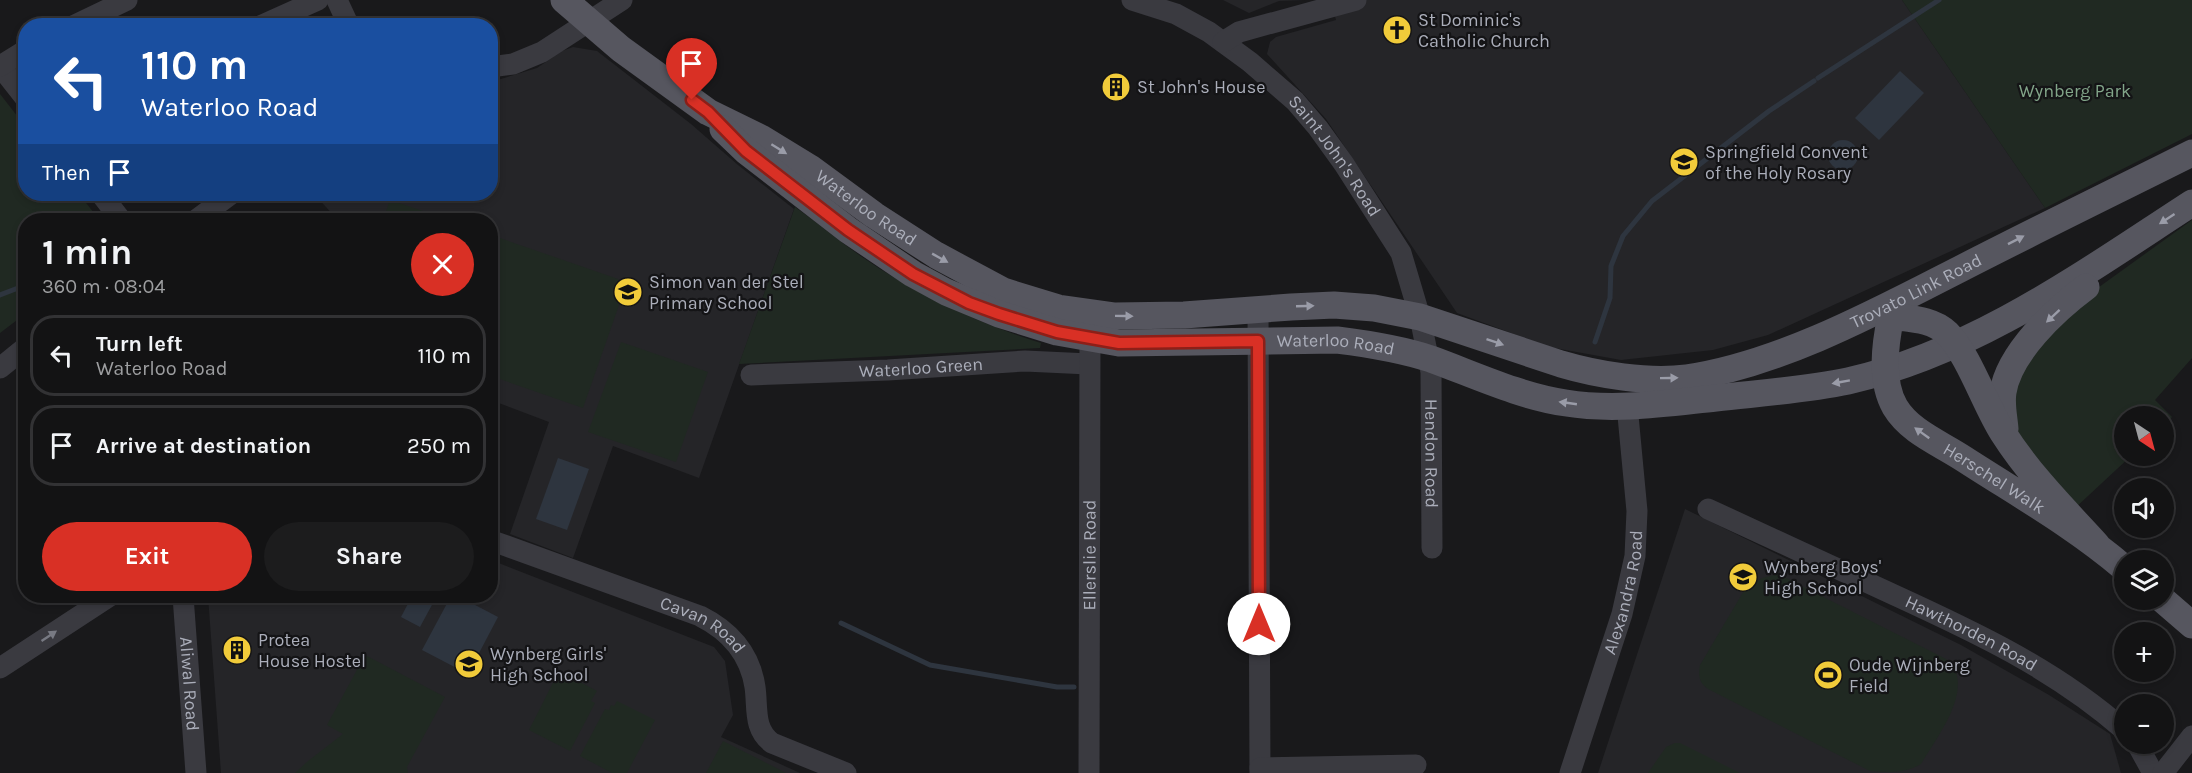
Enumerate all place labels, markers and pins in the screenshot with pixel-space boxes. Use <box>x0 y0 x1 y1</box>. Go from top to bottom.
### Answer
place label: St Dominic's Catholic Church <box>1418 9 1550 52</box>
church icon: St Dominic's Catholic Church <box>1381 14 1413 46</box>
pin <box>666 38 717 100</box>
building icon: St John's House <box>1100 71 1132 103</box>
place label: St John's House <box>1137 76 1265 98</box>
place label: Springfield Convent of the Holy Rosary <box>1705 141 1868 184</box>
school or university icon: Springfield Convent of the Holy Rosary <box>1668 146 1700 178</box>
place label: Simon van der Stel Primary School <box>649 271 804 314</box>
school or university icon: Simon van der Stel Primary School <box>612 276 644 308</box>
place label: Wynberg Boys' High School <box>1764 556 1881 599</box>
school or university icon: Wynberg Boys' High School <box>1727 561 1759 593</box>
place label: Protea House Hostel <box>258 629 366 672</box>
building icon: Protea House Hostel <box>221 634 253 666</box>
place label: Wynberg Girls' High School <box>490 643 606 686</box>
school or university icon: Wynberg Girls' High School <box>453 648 485 680</box>
place label: Oude Wijnberg Field <box>1849 654 1970 697</box>
sports icon: Oude Wijnberg Field <box>1812 659 1844 691</box>

